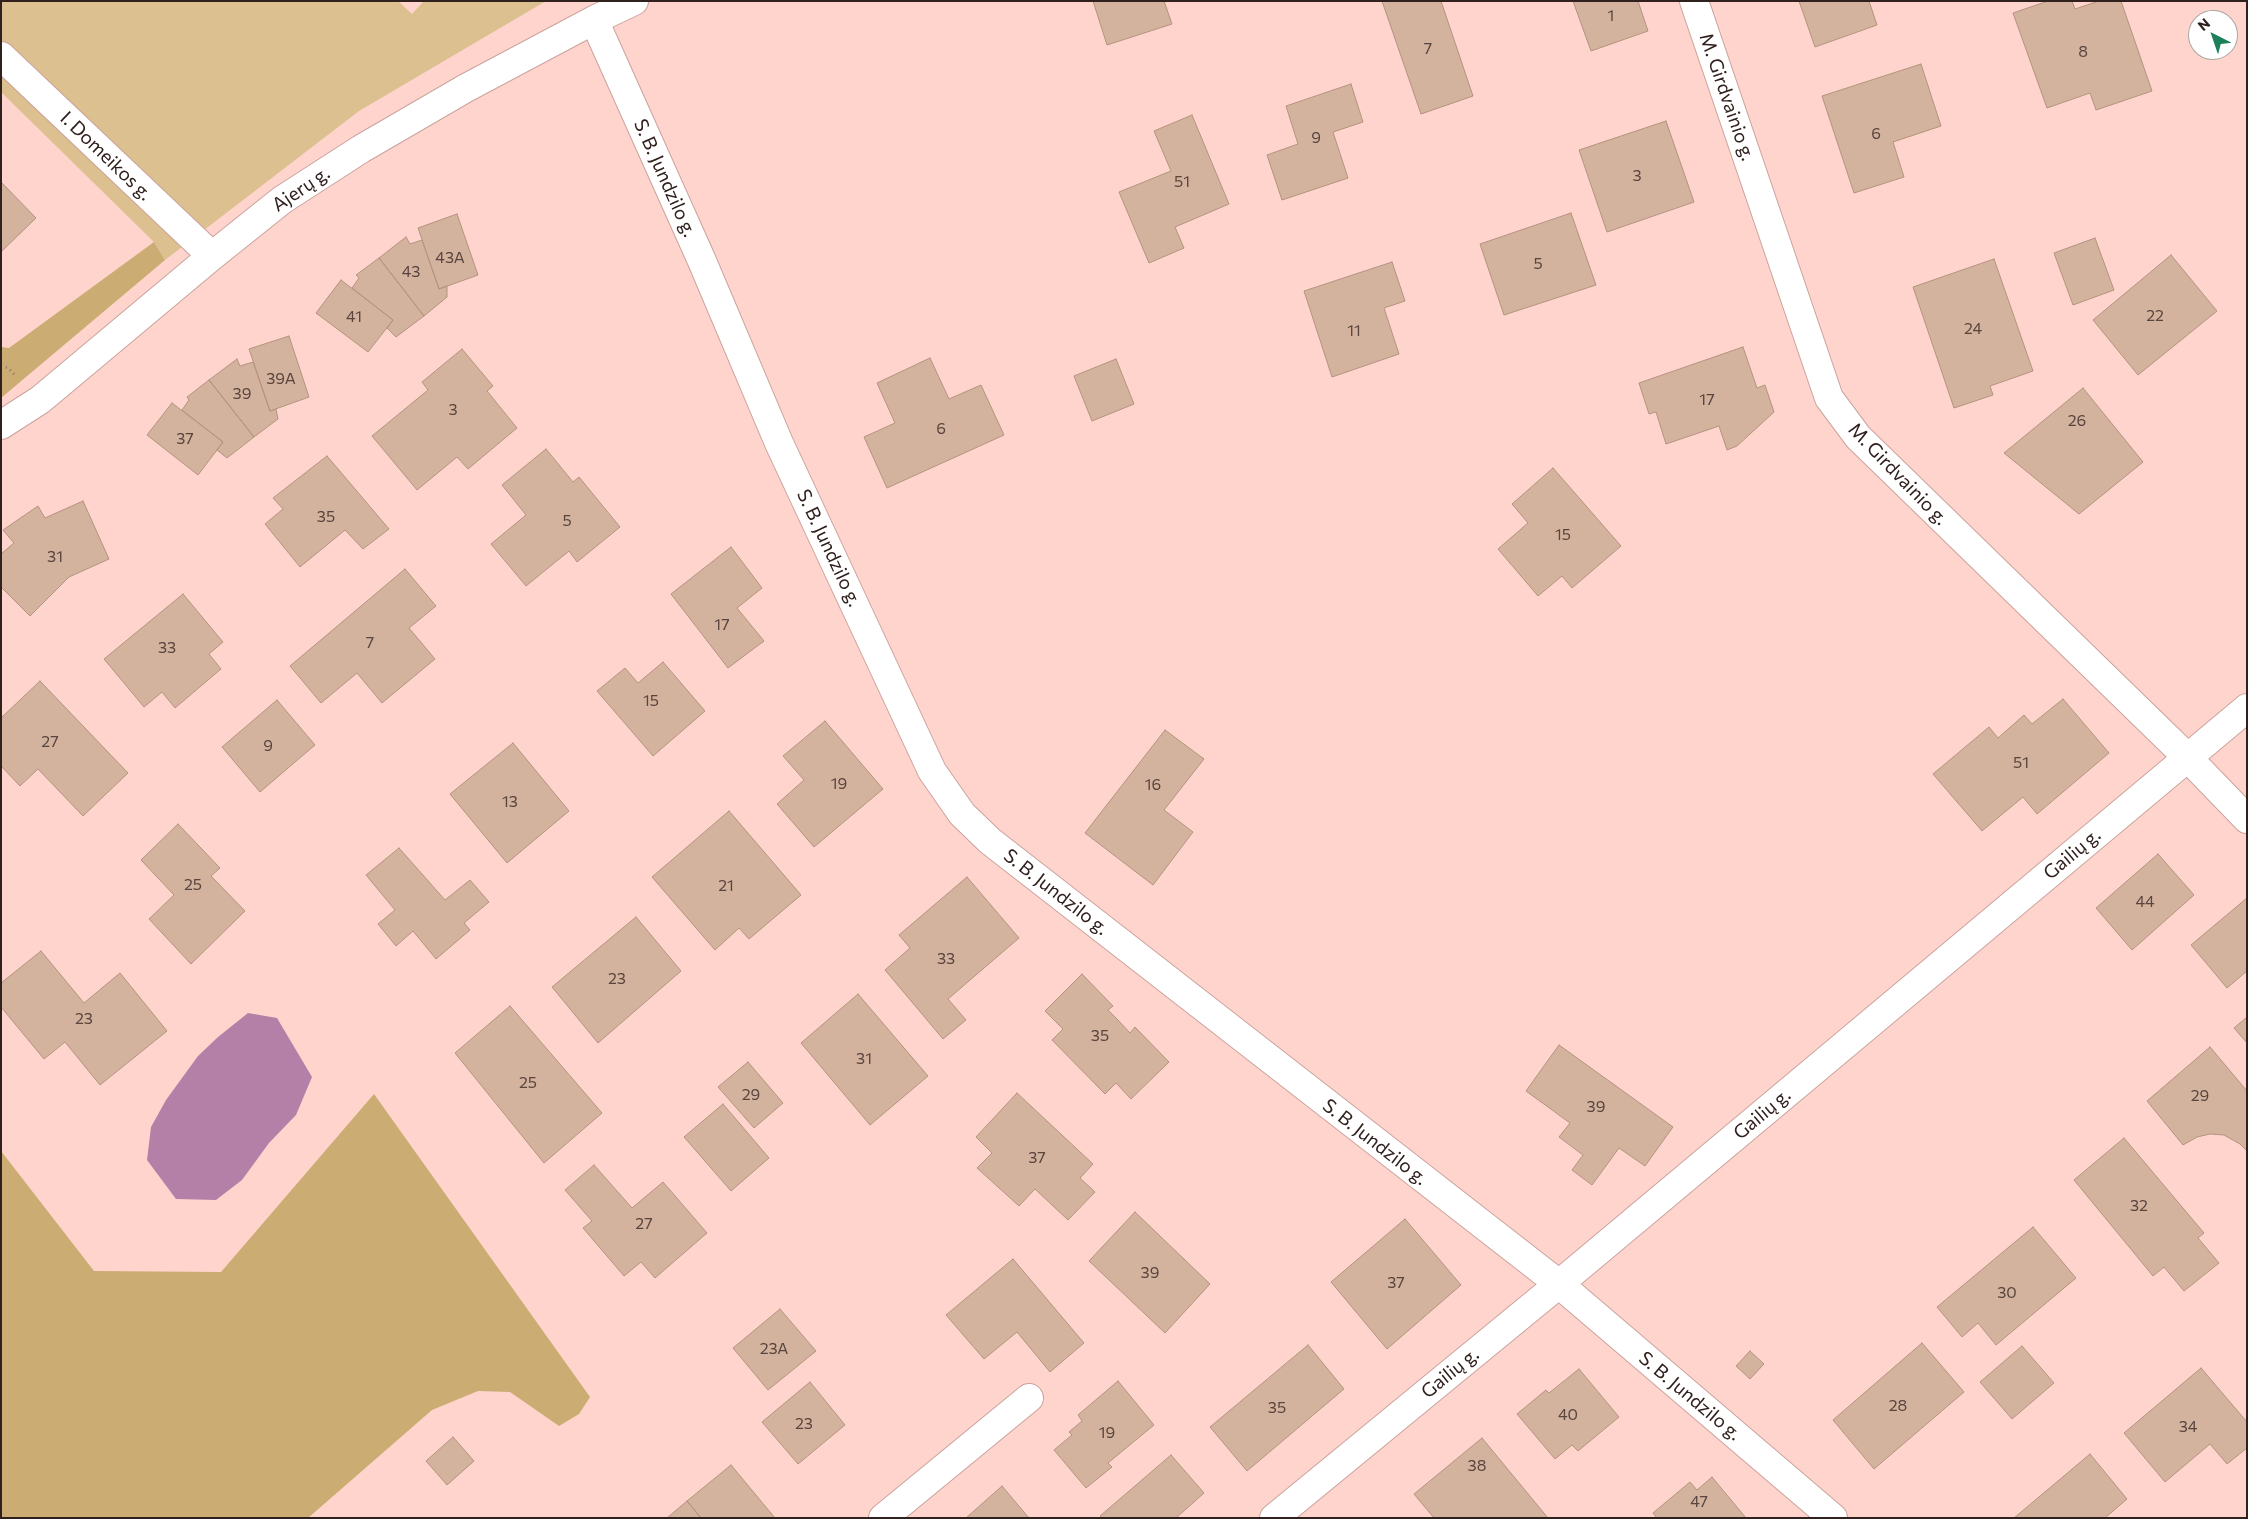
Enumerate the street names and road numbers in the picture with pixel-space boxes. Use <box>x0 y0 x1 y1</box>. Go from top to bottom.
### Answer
street label: M. Girdvainio g. <box>1695 30 1759 164</box>
street label: I. Domeikos g. <box>56 107 156 205</box>
street label: S. B. Jundzilo g. <box>629 116 701 240</box>
street label: Ajerų g. <box>268 161 334 217</box>
street label: M. Girdvainio g. <box>1844 418 1952 530</box>
street label: S. B. Jundzilo g. <box>792 486 866 610</box>
street label: Gailių g. <box>2039 824 2105 884</box>
street label: S. B. Jundzilo g. <box>999 844 1113 940</box>
street label: Gailių g. <box>1729 1084 1795 1144</box>
street label: S. B. Jundzilo g. <box>1318 1094 1432 1190</box>
street label: Gailių g. <box>1417 1343 1483 1403</box>
street label: S. B. Jundzilo g. <box>1634 1347 1746 1445</box>

